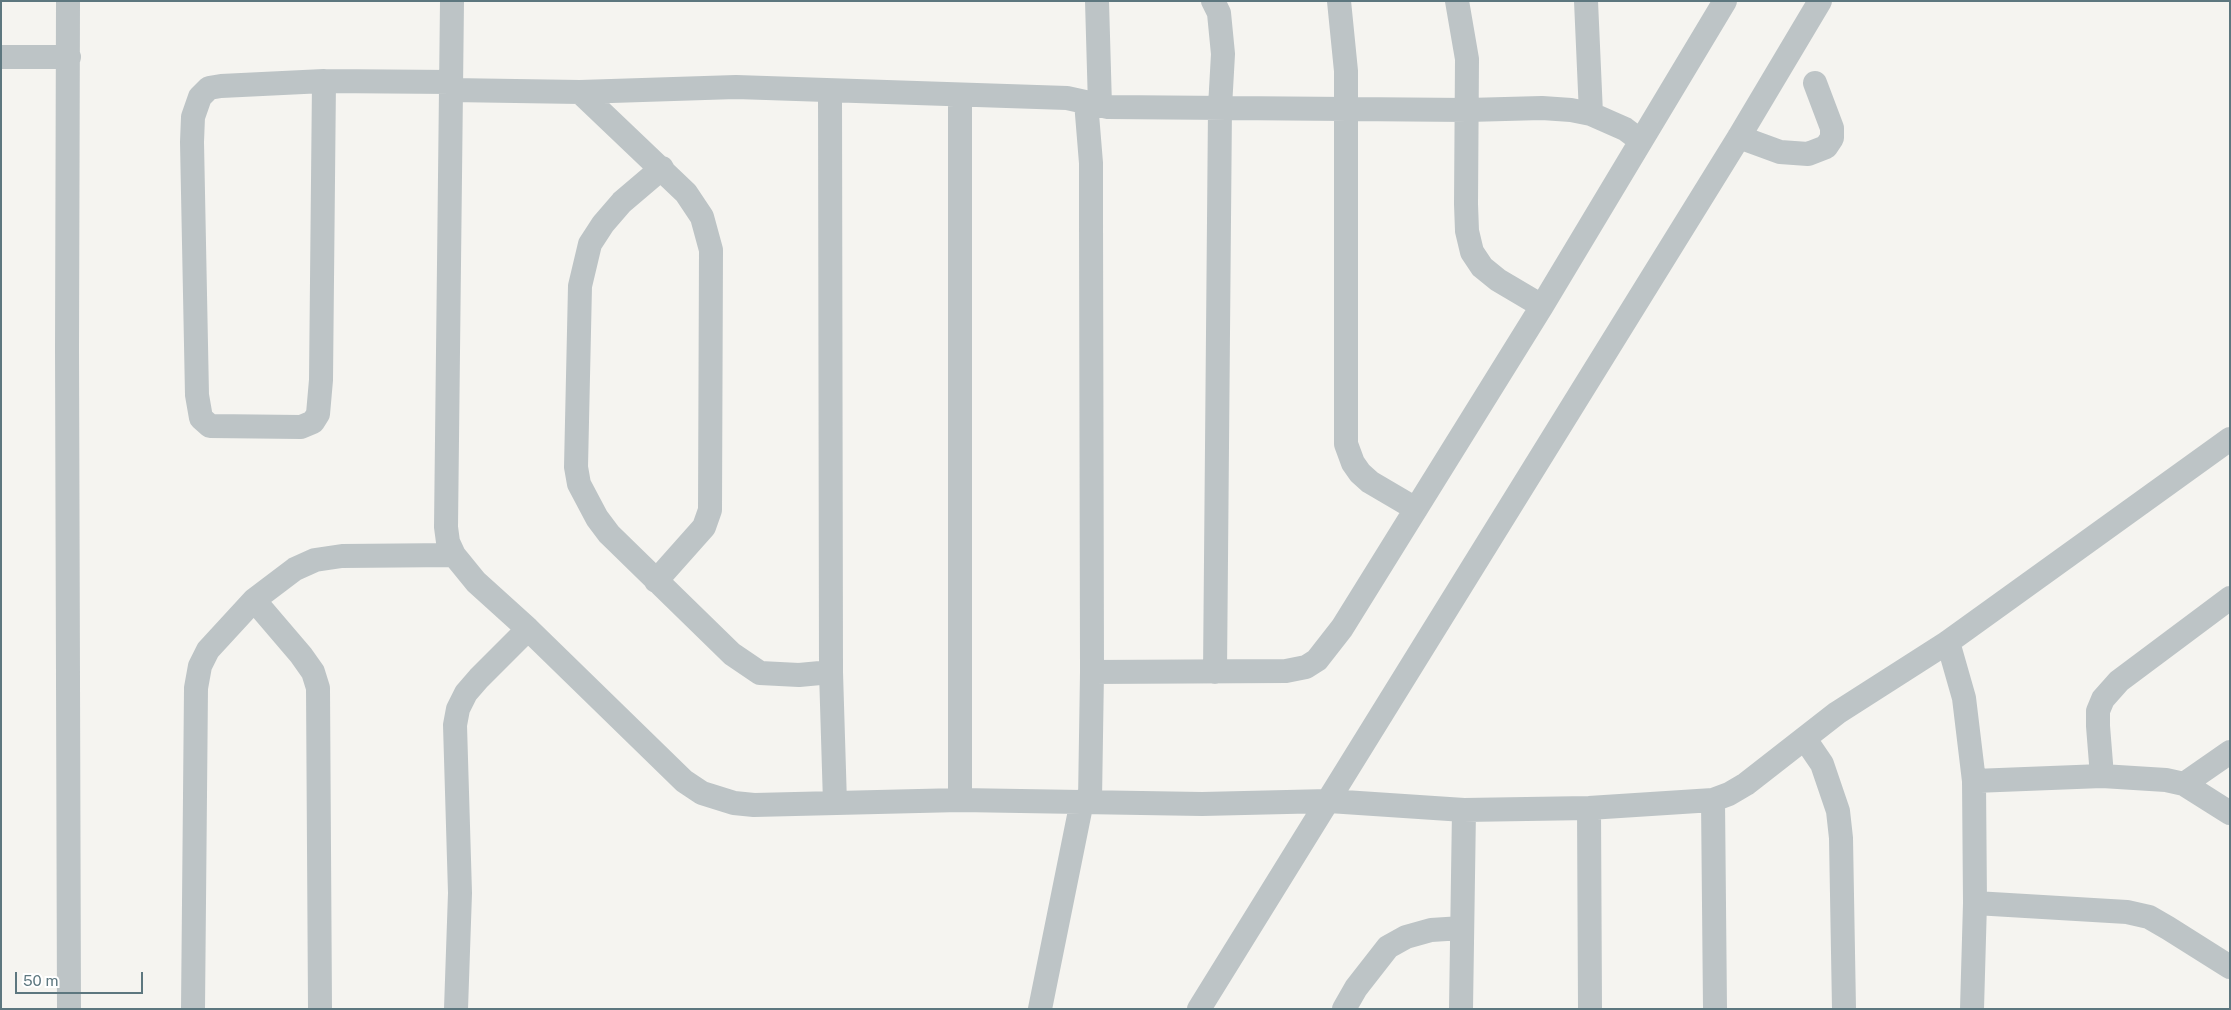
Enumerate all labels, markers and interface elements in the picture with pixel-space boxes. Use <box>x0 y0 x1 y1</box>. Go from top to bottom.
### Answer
scale bar <box>18 962 145 994</box>
text: 50 m <box>23 972 58 989</box>

